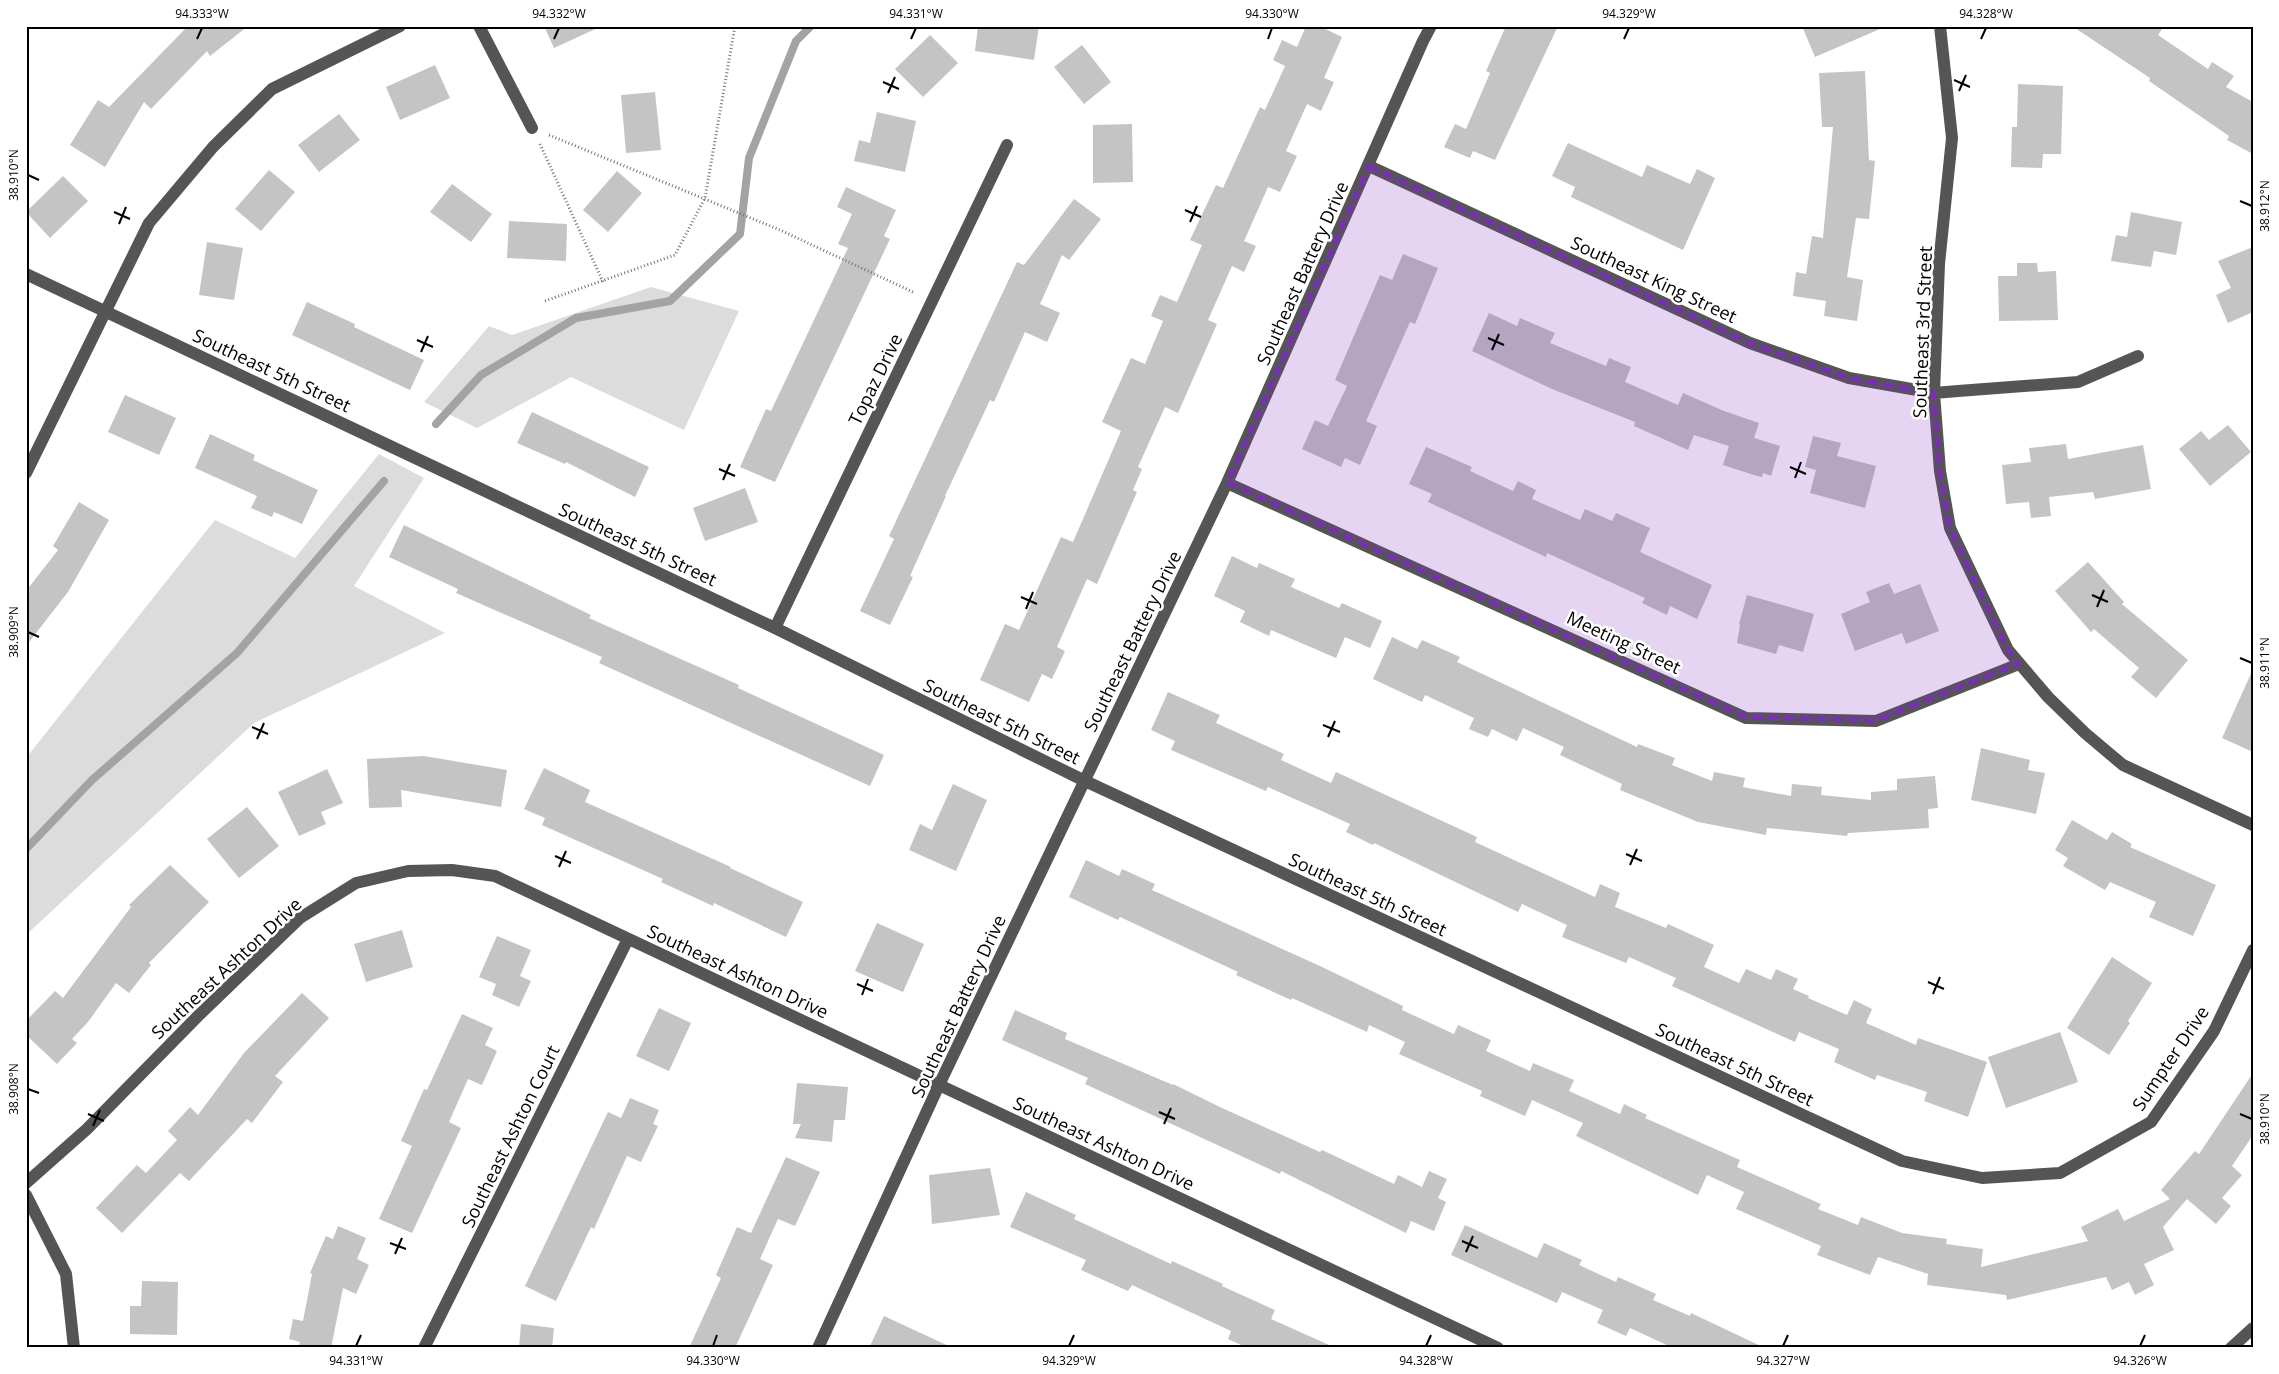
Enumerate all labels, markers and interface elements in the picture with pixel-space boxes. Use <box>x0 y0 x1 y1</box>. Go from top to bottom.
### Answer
text: 94.333°W <box>175 5 229 22</box>
text: 94.332°W <box>532 5 586 22</box>
text: 94.331°W <box>889 5 943 22</box>
text: 94.330°W <box>1245 5 1299 22</box>
text: 94.329°W <box>1602 5 1656 22</box>
text: 94.328°W <box>1959 5 2013 22</box>
text: 38.910°N <box>5 149 22 201</box>
street label: Southeast Battery Drive <box>1251 177 1353 369</box>
text: 38.912°N <box>2256 180 2273 232</box>
street label: Southeast King Street <box>1567 230 1741 328</box>
street label: Southeast 3rd Street <box>1907 245 1937 419</box>
street label: Southeast 5th Street <box>189 323 355 417</box>
street label: Topaz Drive <box>843 329 907 429</box>
street label: Southeast 5th Street <box>555 497 721 591</box>
street label: Southeast Battery Drive <box>1078 546 1186 736</box>
street label: Meeting Street <box>1563 605 1685 679</box>
text: 38.909°N <box>5 606 22 658</box>
text: 38.911°N <box>2256 637 2273 689</box>
street label: Southeast 5th Street <box>920 673 1084 769</box>
street label: Southeast 5th Street <box>1285 847 1451 941</box>
street label: Southeast Ashton Drive <box>146 892 306 1044</box>
street label: Southeast Battery Drive <box>905 911 1011 1101</box>
street label: Southeast Ashton Drive <box>644 918 832 1024</box>
street label: Sumpter Drive <box>2126 1001 2214 1115</box>
street label: Southeast 5th Street <box>1652 1017 1818 1111</box>
street label: Southeast Ashton Court <box>455 1041 565 1231</box>
text: 38.908°N <box>5 1063 22 1115</box>
street label: Southeast Ashton Drive <box>1010 1090 1198 1196</box>
text: 38.910°N <box>2256 1093 2273 1145</box>
text: 94.331°W <box>329 1352 383 1369</box>
text: 94.330°W <box>686 1352 740 1369</box>
text: 94.329°W <box>1042 1352 1096 1369</box>
text: 94.328°W <box>1399 1352 1453 1369</box>
text: 94.327°W <box>1756 1352 1810 1369</box>
text: 94.326°W <box>2113 1352 2167 1369</box>

